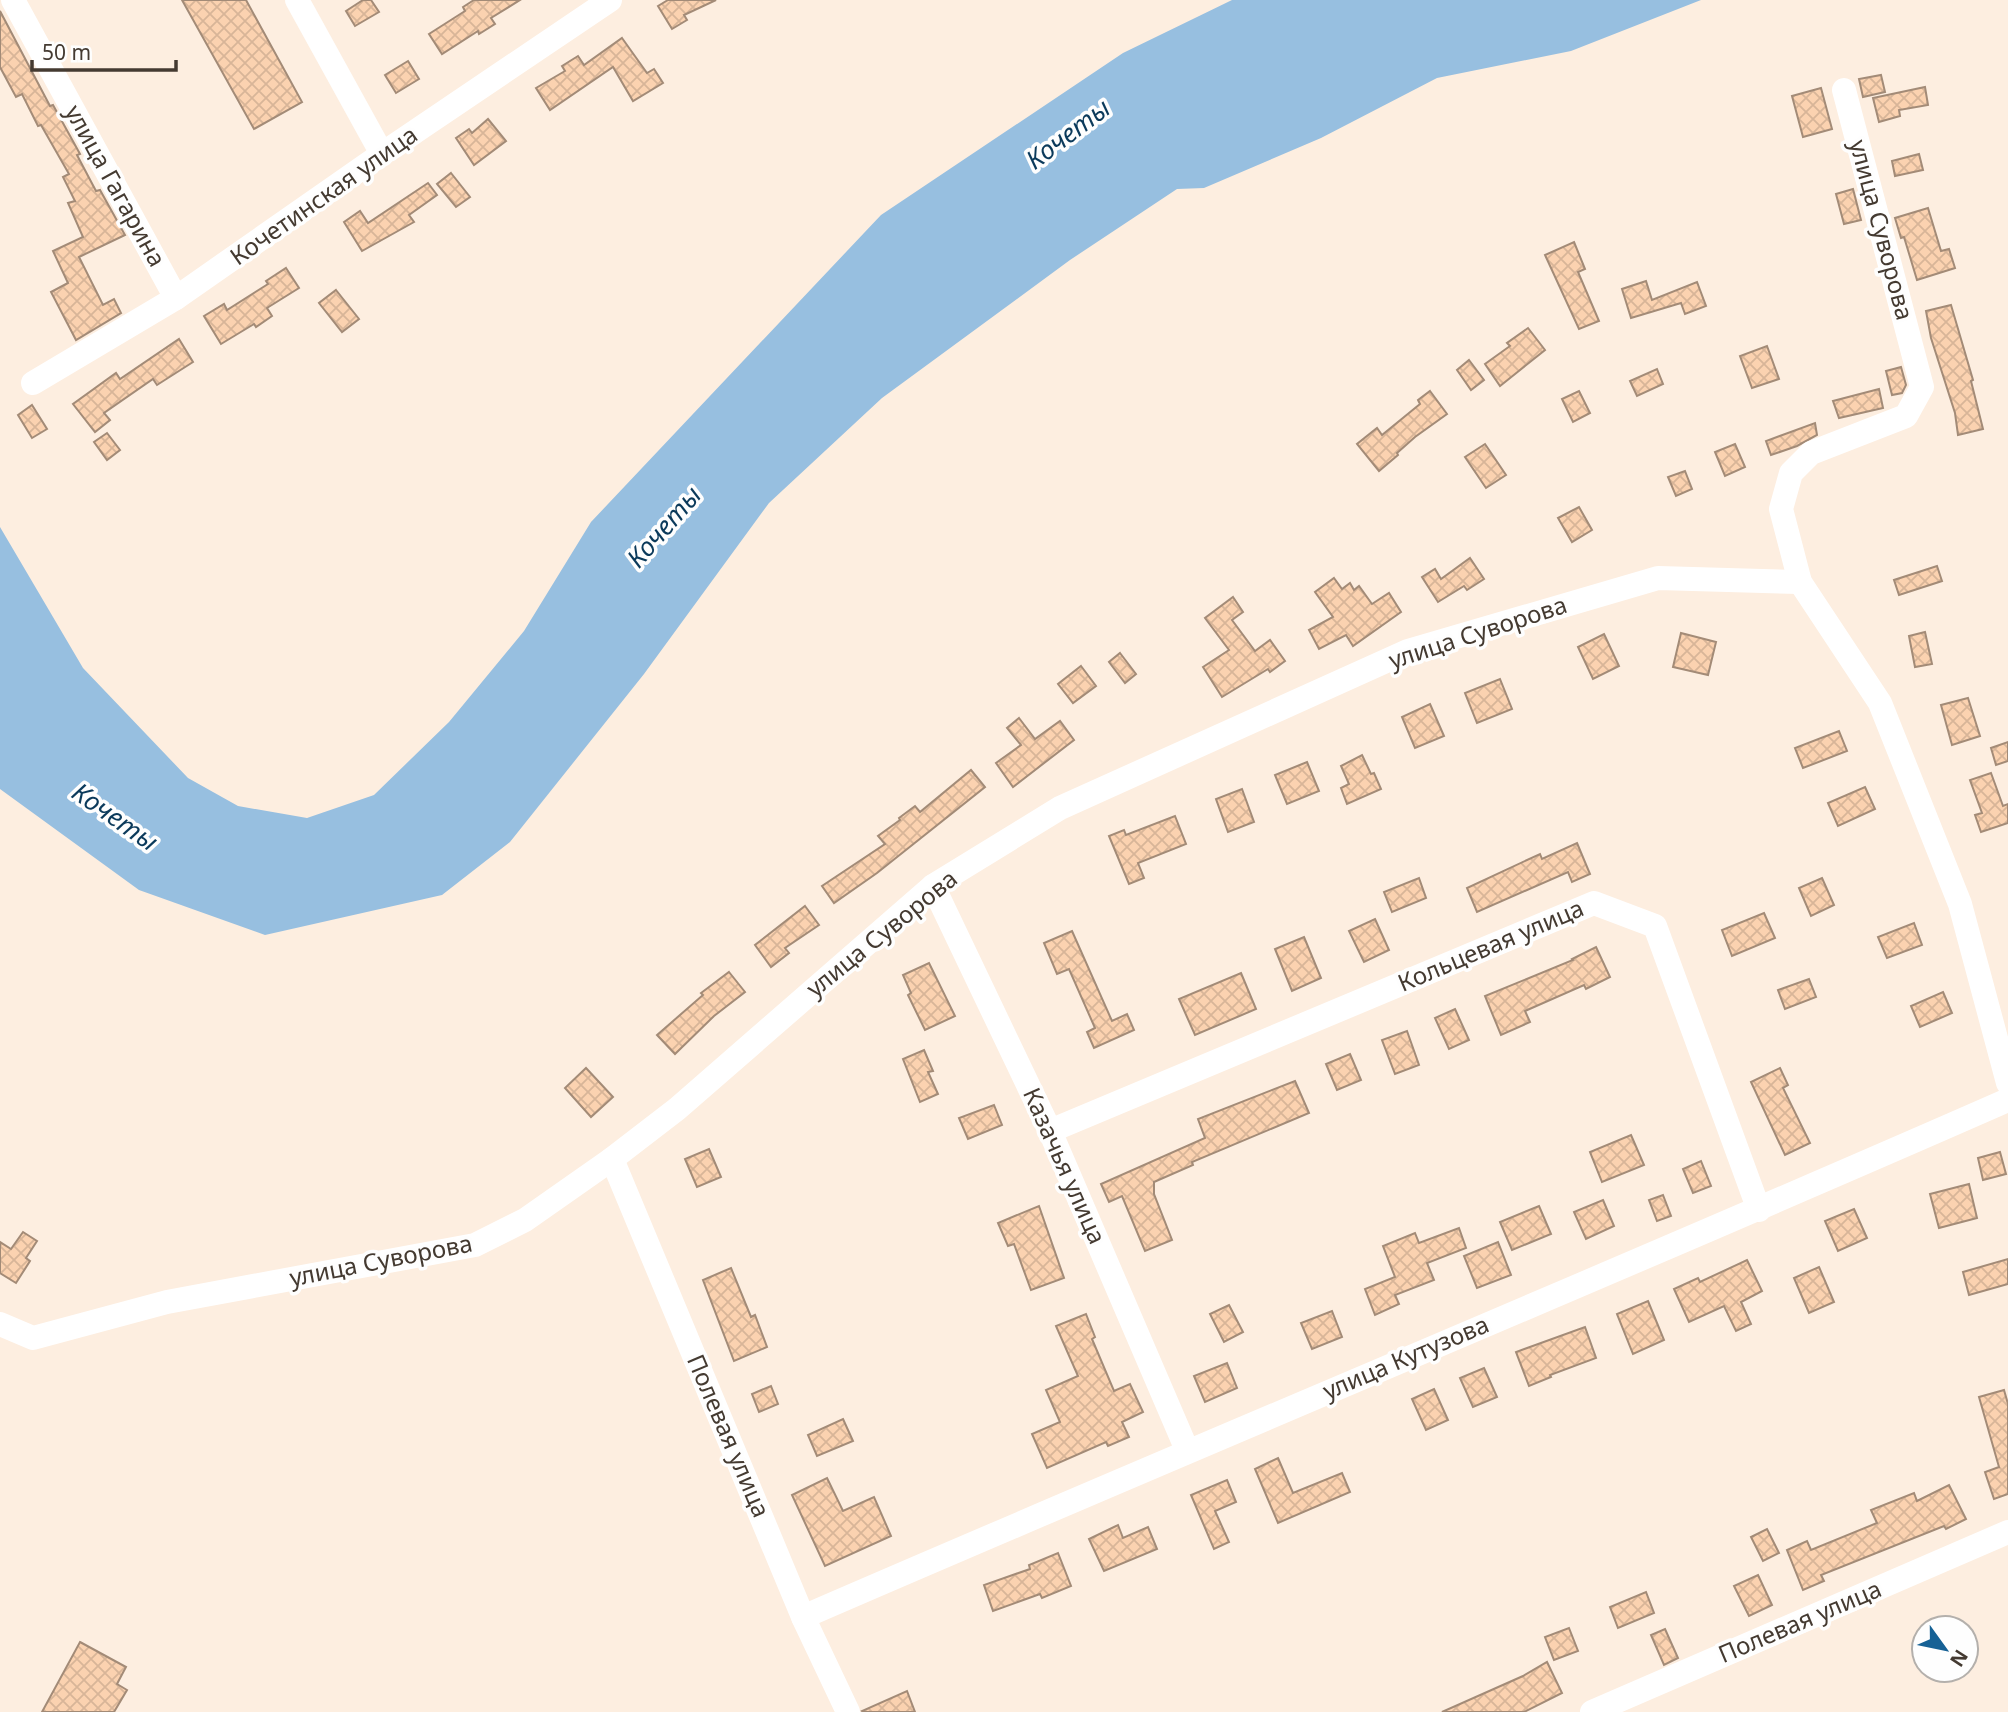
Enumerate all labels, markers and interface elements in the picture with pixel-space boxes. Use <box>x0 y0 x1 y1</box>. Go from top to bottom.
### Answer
scale bar <box>32 28 175 72</box>
text: 50 m <box>42 38 91 66</box>
water label: Кочеты <box>1018 90 1117 177</box>
street label: улица Гагарина <box>58 98 174 272</box>
street label: Кочетинская улица <box>223 118 424 272</box>
street label: улица Суворова <box>1843 136 1922 323</box>
water label: Кочеты <box>618 478 709 575</box>
street label: улица Суворова <box>1384 587 1571 676</box>
water label: Кочеты <box>65 774 166 859</box>
street label: улица Суворова <box>799 862 963 1004</box>
street label: Кольцевая улица <box>1392 891 1588 999</box>
street label: Казачья улица <box>1016 1082 1115 1249</box>
street label: улица Суворова <box>287 1226 475 1293</box>
street label: улица Кутузова <box>1317 1307 1494 1406</box>
street label: Полевая улица <box>680 1349 779 1522</box>
street label: Полевая улица <box>1713 1571 1886 1670</box>
north arrow <box>1910 1614 1980 1684</box>
text: N <box>1944 1645 1974 1672</box>

